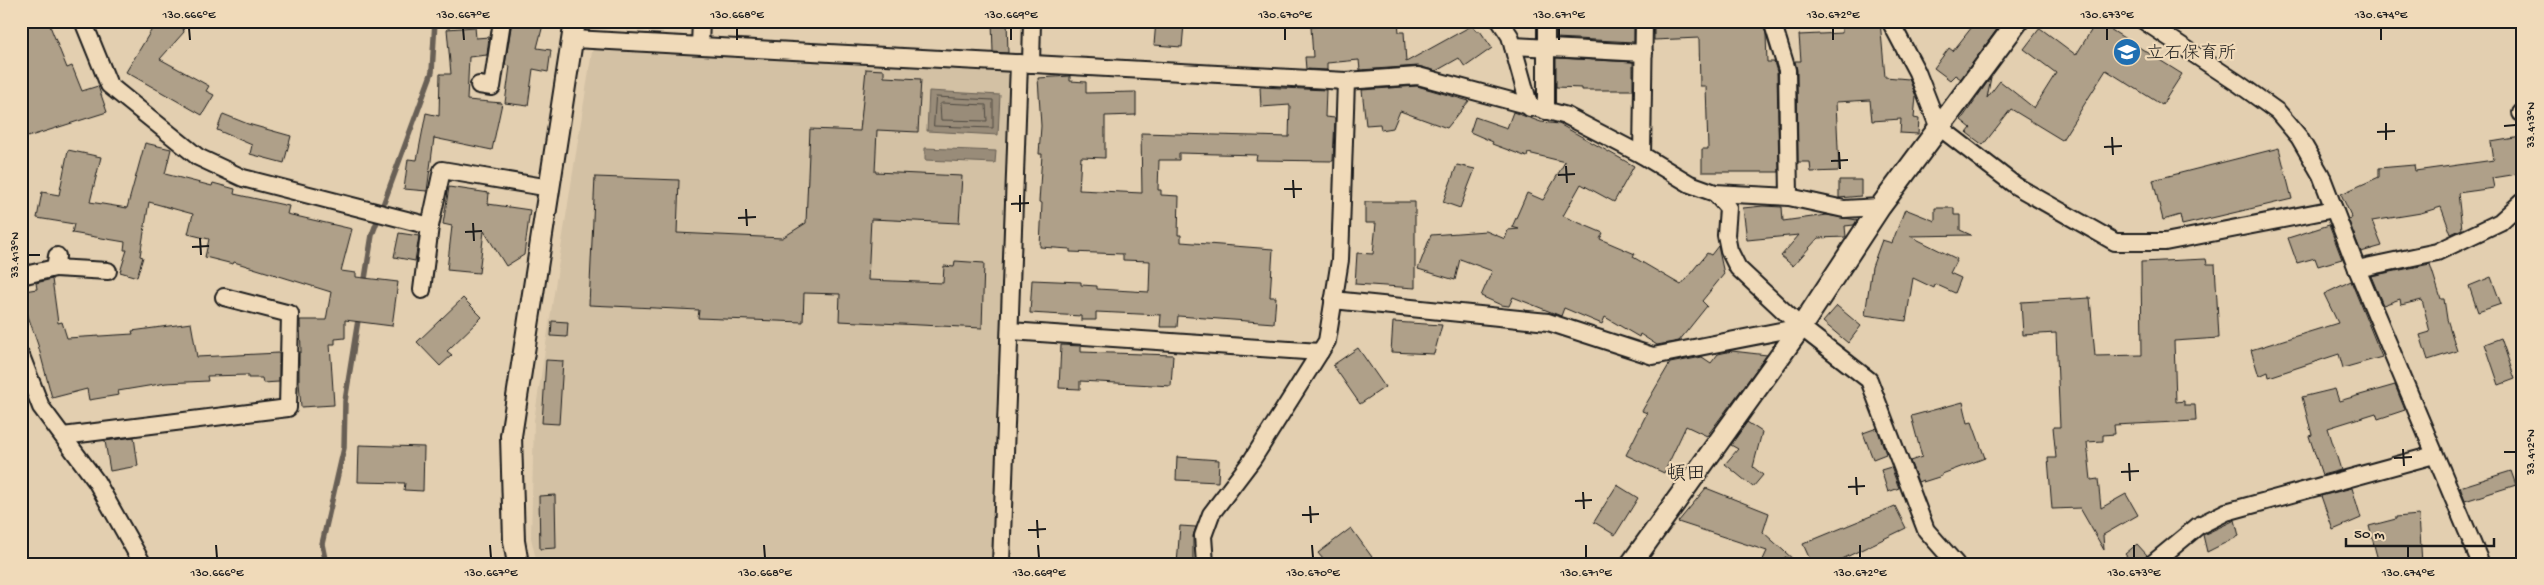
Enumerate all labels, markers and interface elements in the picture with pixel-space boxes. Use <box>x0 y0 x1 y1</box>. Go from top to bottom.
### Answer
text: 130.666°E <box>162 9 216 23</box>
text: 130.667°E <box>436 9 490 23</box>
text: 130.668°E <box>709 9 764 23</box>
text: 130.669°E <box>984 9 1038 23</box>
text: 130.670°E <box>1257 9 1312 23</box>
text: 130.671°E <box>1532 9 1585 23</box>
text: 130.672°E <box>1806 9 1860 23</box>
text: 130.673°E <box>2079 9 2134 23</box>
text: 130.674°E <box>2354 9 2408 23</box>
school or university icon: 立石保育所 <box>2112 37 2142 67</box>
place label: 立石保育所 <box>2146 43 2236 65</box>
text: 33.413°N <box>2525 102 2539 149</box>
text: 33.413°N <box>9 232 23 279</box>
text: 33.412°N <box>2525 429 2539 476</box>
district label: 頓田 <box>1666 463 1706 487</box>
scale bar <box>2346 515 2494 547</box>
text: 50 m <box>2354 526 2385 544</box>
text: 130.666°E <box>190 567 244 581</box>
text: 130.667°E <box>464 567 518 581</box>
text: 130.668°E <box>737 567 792 581</box>
text: 130.669°E <box>1012 567 1066 581</box>
text: 130.670°E <box>1285 567 1340 581</box>
text: 130.671°E <box>1559 567 1612 581</box>
text: 130.672°E <box>1833 567 1887 581</box>
text: 130.673°E <box>2106 567 2161 581</box>
text: 130.674°E <box>2381 567 2435 581</box>

